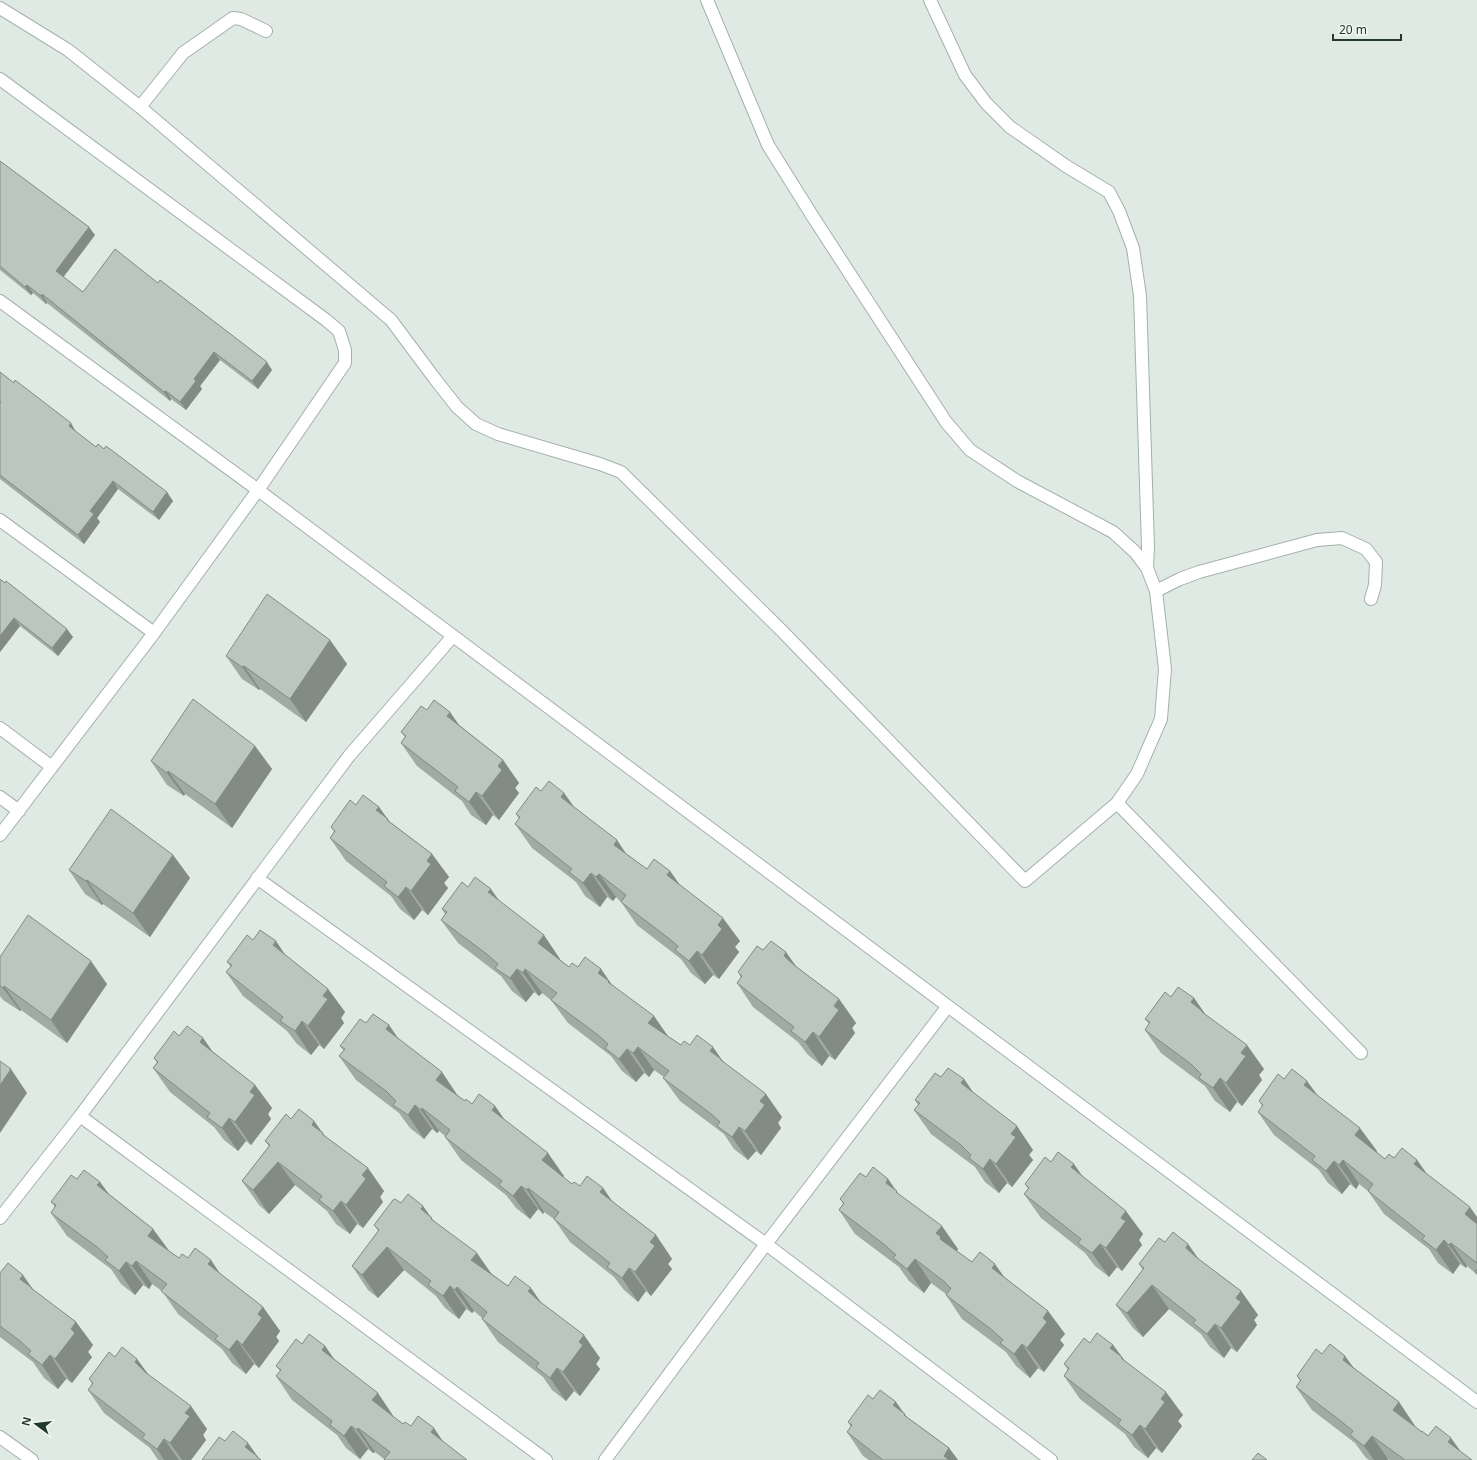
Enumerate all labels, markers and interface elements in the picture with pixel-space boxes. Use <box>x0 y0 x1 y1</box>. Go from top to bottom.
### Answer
scale bar <box>1333 16 1401 42</box>
text: 20 m <box>1339 21 1367 38</box>
north arrow <box>16 1404 56 1444</box>
text: N <box>17 1415 34 1428</box>

